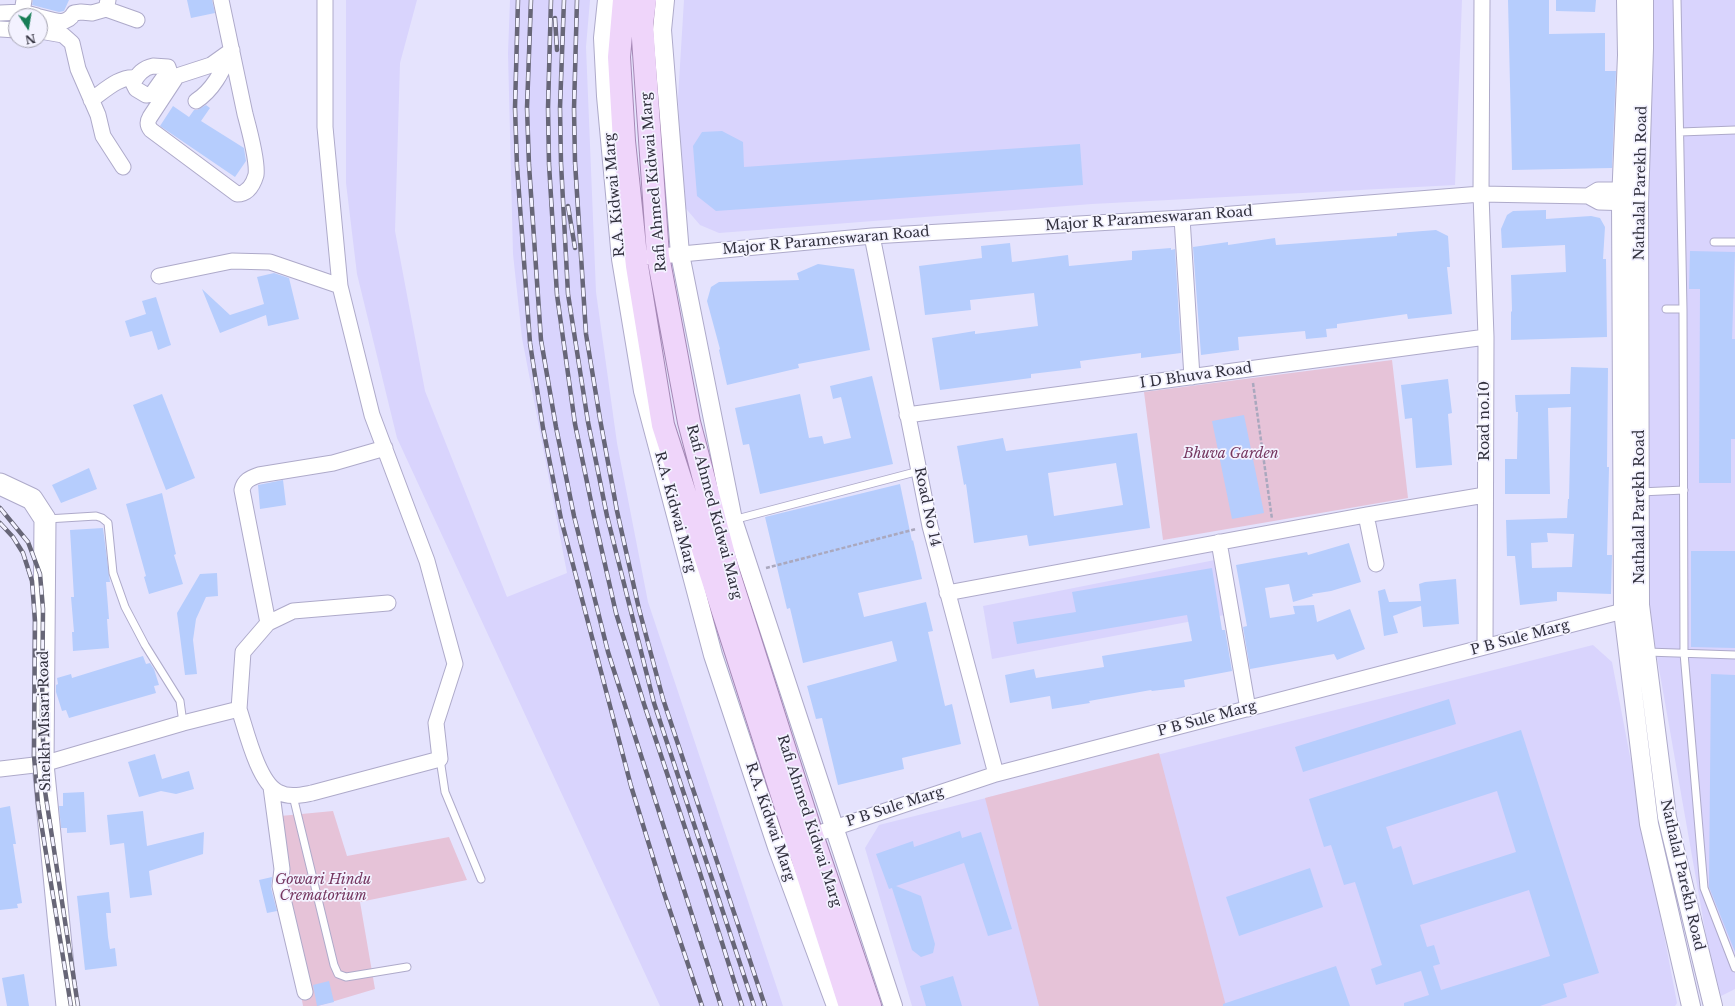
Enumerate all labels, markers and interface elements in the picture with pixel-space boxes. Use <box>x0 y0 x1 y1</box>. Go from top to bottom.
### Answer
north arrow <box>8 8 48 48</box>
text: N <box>24 31 37 47</box>
street label: Rafi Ahmed Kidwai Marg <box>638 91 670 273</box>
street label: Nathalal Parekh Road <box>1631 106 1651 260</box>
street label: R.A. Kidwai Marg <box>601 132 629 258</box>
street label: Major R Parameswaran Road <box>1045 203 1253 235</box>
street label: Major R Parameswaran Road <box>722 224 930 258</box>
street label: I D Bhuva Road <box>1139 360 1253 392</box>
street label: Road no.10 <box>1477 381 1493 461</box>
street label: Rafi Ahmed Kidwai Marg <box>683 423 745 601</box>
street label: Nathalal Parekh Road <box>1632 430 1648 584</box>
park label: Bhuva Garden <box>1183 446 1279 462</box>
street label: R.A. Kidwai Marg <box>651 450 699 574</box>
street label: Road No 14 <box>910 466 944 548</box>
street label: P B Sule Marg <box>1469 617 1571 659</box>
street label: Sheikh Misari Road <box>35 651 55 791</box>
street label: P B Sule Marg <box>1156 698 1258 740</box>
street label: Rafi Ahmed Kidwai Marg <box>773 733 845 909</box>
street label: R.A. Kidwai Marg <box>742 760 798 884</box>
street label: P B Sule Marg <box>844 783 946 831</box>
street label: Nathalal Parekh Road <box>1656 798 1708 952</box>
park label: Gowari Hindu Crematorium <box>275 872 371 904</box>

